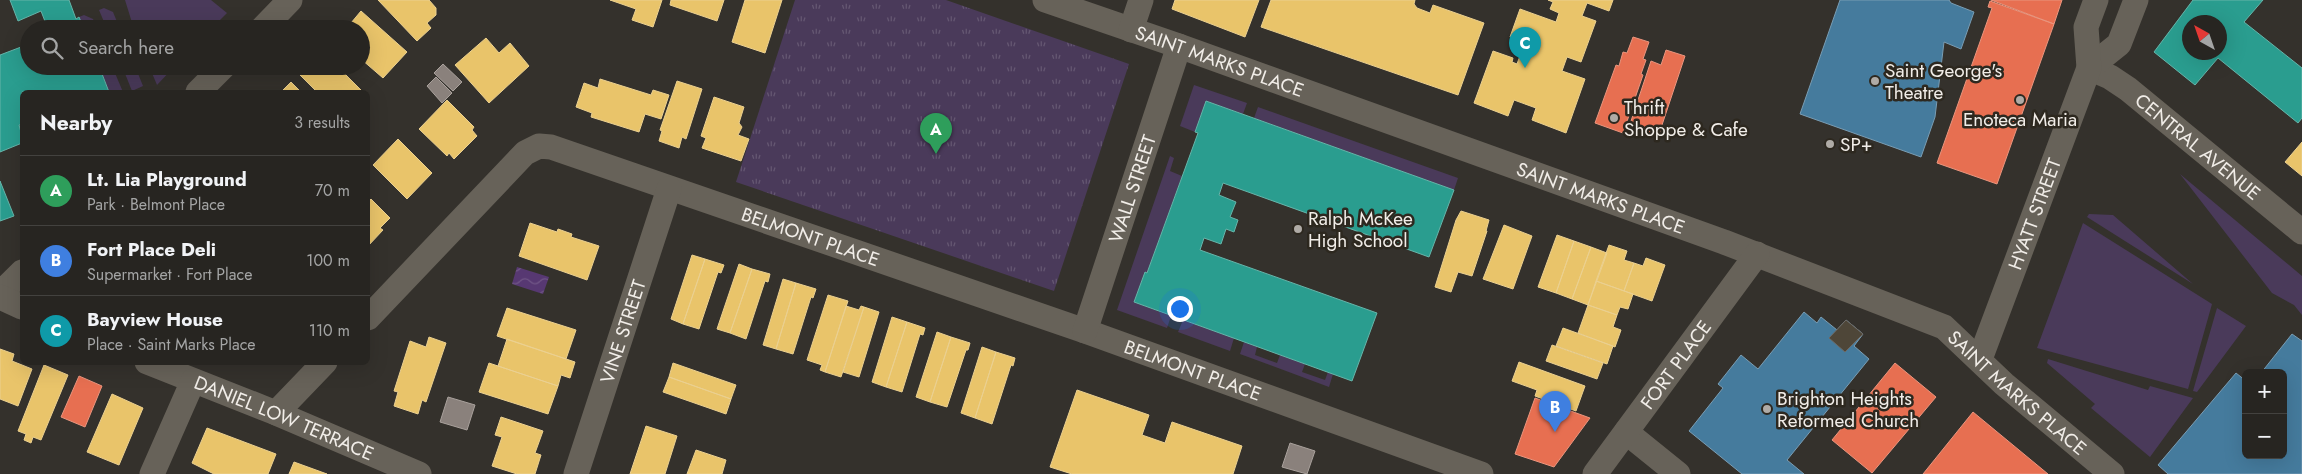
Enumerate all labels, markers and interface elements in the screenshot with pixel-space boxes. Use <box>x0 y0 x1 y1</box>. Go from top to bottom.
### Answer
north arrow <box>2182 15 2227 60</box>
street label: SAINT MARKS PLACE <box>1132 19 1308 104</box>
search box <box>20 20 370 75</box>
pin: C <box>1509 27 1541 68</box>
icon: search <box>38 34 66 62</box>
text: Search here <box>78 34 174 61</box>
place label: Saint George's Theatre <box>1885 57 2002 106</box>
marker: Saint George's Theatre <box>1869 75 1881 87</box>
street label: CENTRAL AVENUE <box>2129 87 2266 207</box>
place label: Thrift Shoppe & Cafe <box>1624 94 1748 143</box>
marker: Enoteca Maria <box>2014 94 2026 106</box>
place label: Enoteca Maria <box>1963 106 2077 133</box>
text: Nearby <box>40 108 112 138</box>
text: 3 results <box>294 111 350 134</box>
marker: Thrift Shoppe & Cafe <box>1608 112 1620 124</box>
pin: A <box>920 113 952 154</box>
street label: WALL STREET <box>1102 131 1163 246</box>
place label: SP+ <box>1840 131 1873 158</box>
marker: SP+ <box>1824 138 1836 150</box>
street label: HYATT STREET <box>2002 154 2068 274</box>
street label: SAINT MARKS PLACE <box>1513 155 1689 241</box>
text: Lt. Lia Playground <box>87 166 247 193</box>
text: A <box>50 179 62 202</box>
text: 70 m <box>315 179 350 202</box>
text: Park · Belmont Place <box>87 193 225 216</box>
street label: BELMONT PLACE <box>738 201 883 273</box>
place label: Ralph McKee High School <box>1308 205 1413 254</box>
marker: Ralph McKee High School <box>1292 223 1304 235</box>
text: Fort Place Deli <box>87 236 216 263</box>
text: B <box>51 249 61 272</box>
text: 100 m <box>306 249 350 272</box>
text: Supermarket · Fort Place <box>87 263 252 286</box>
street label: VINE STREET <box>593 276 653 387</box>
your location <box>1167 296 1193 322</box>
text: Bayview House <box>87 306 223 333</box>
street label: FORT PLACE <box>1634 315 1718 415</box>
text: C <box>50 319 62 342</box>
text: 110 m <box>309 319 350 342</box>
street label: SAINT MARKS PLACE <box>1941 324 2092 461</box>
text: Place · Saint Marks Place <box>87 333 256 356</box>
street label: BELMONT PLACE <box>1120 333 1265 408</box>
street label: DANIEL LOW TERRACE <box>190 369 378 467</box>
map controls <box>2242 369 2287 459</box>
button: + <box>2242 369 2287 414</box>
place label: Brighton Heights Reformed Church <box>1777 385 1919 434</box>
pin: B <box>1539 391 1571 432</box>
marker: Brighton Heights Reformed Church <box>1761 403 1773 415</box>
button: − <box>2242 414 2287 459</box>

